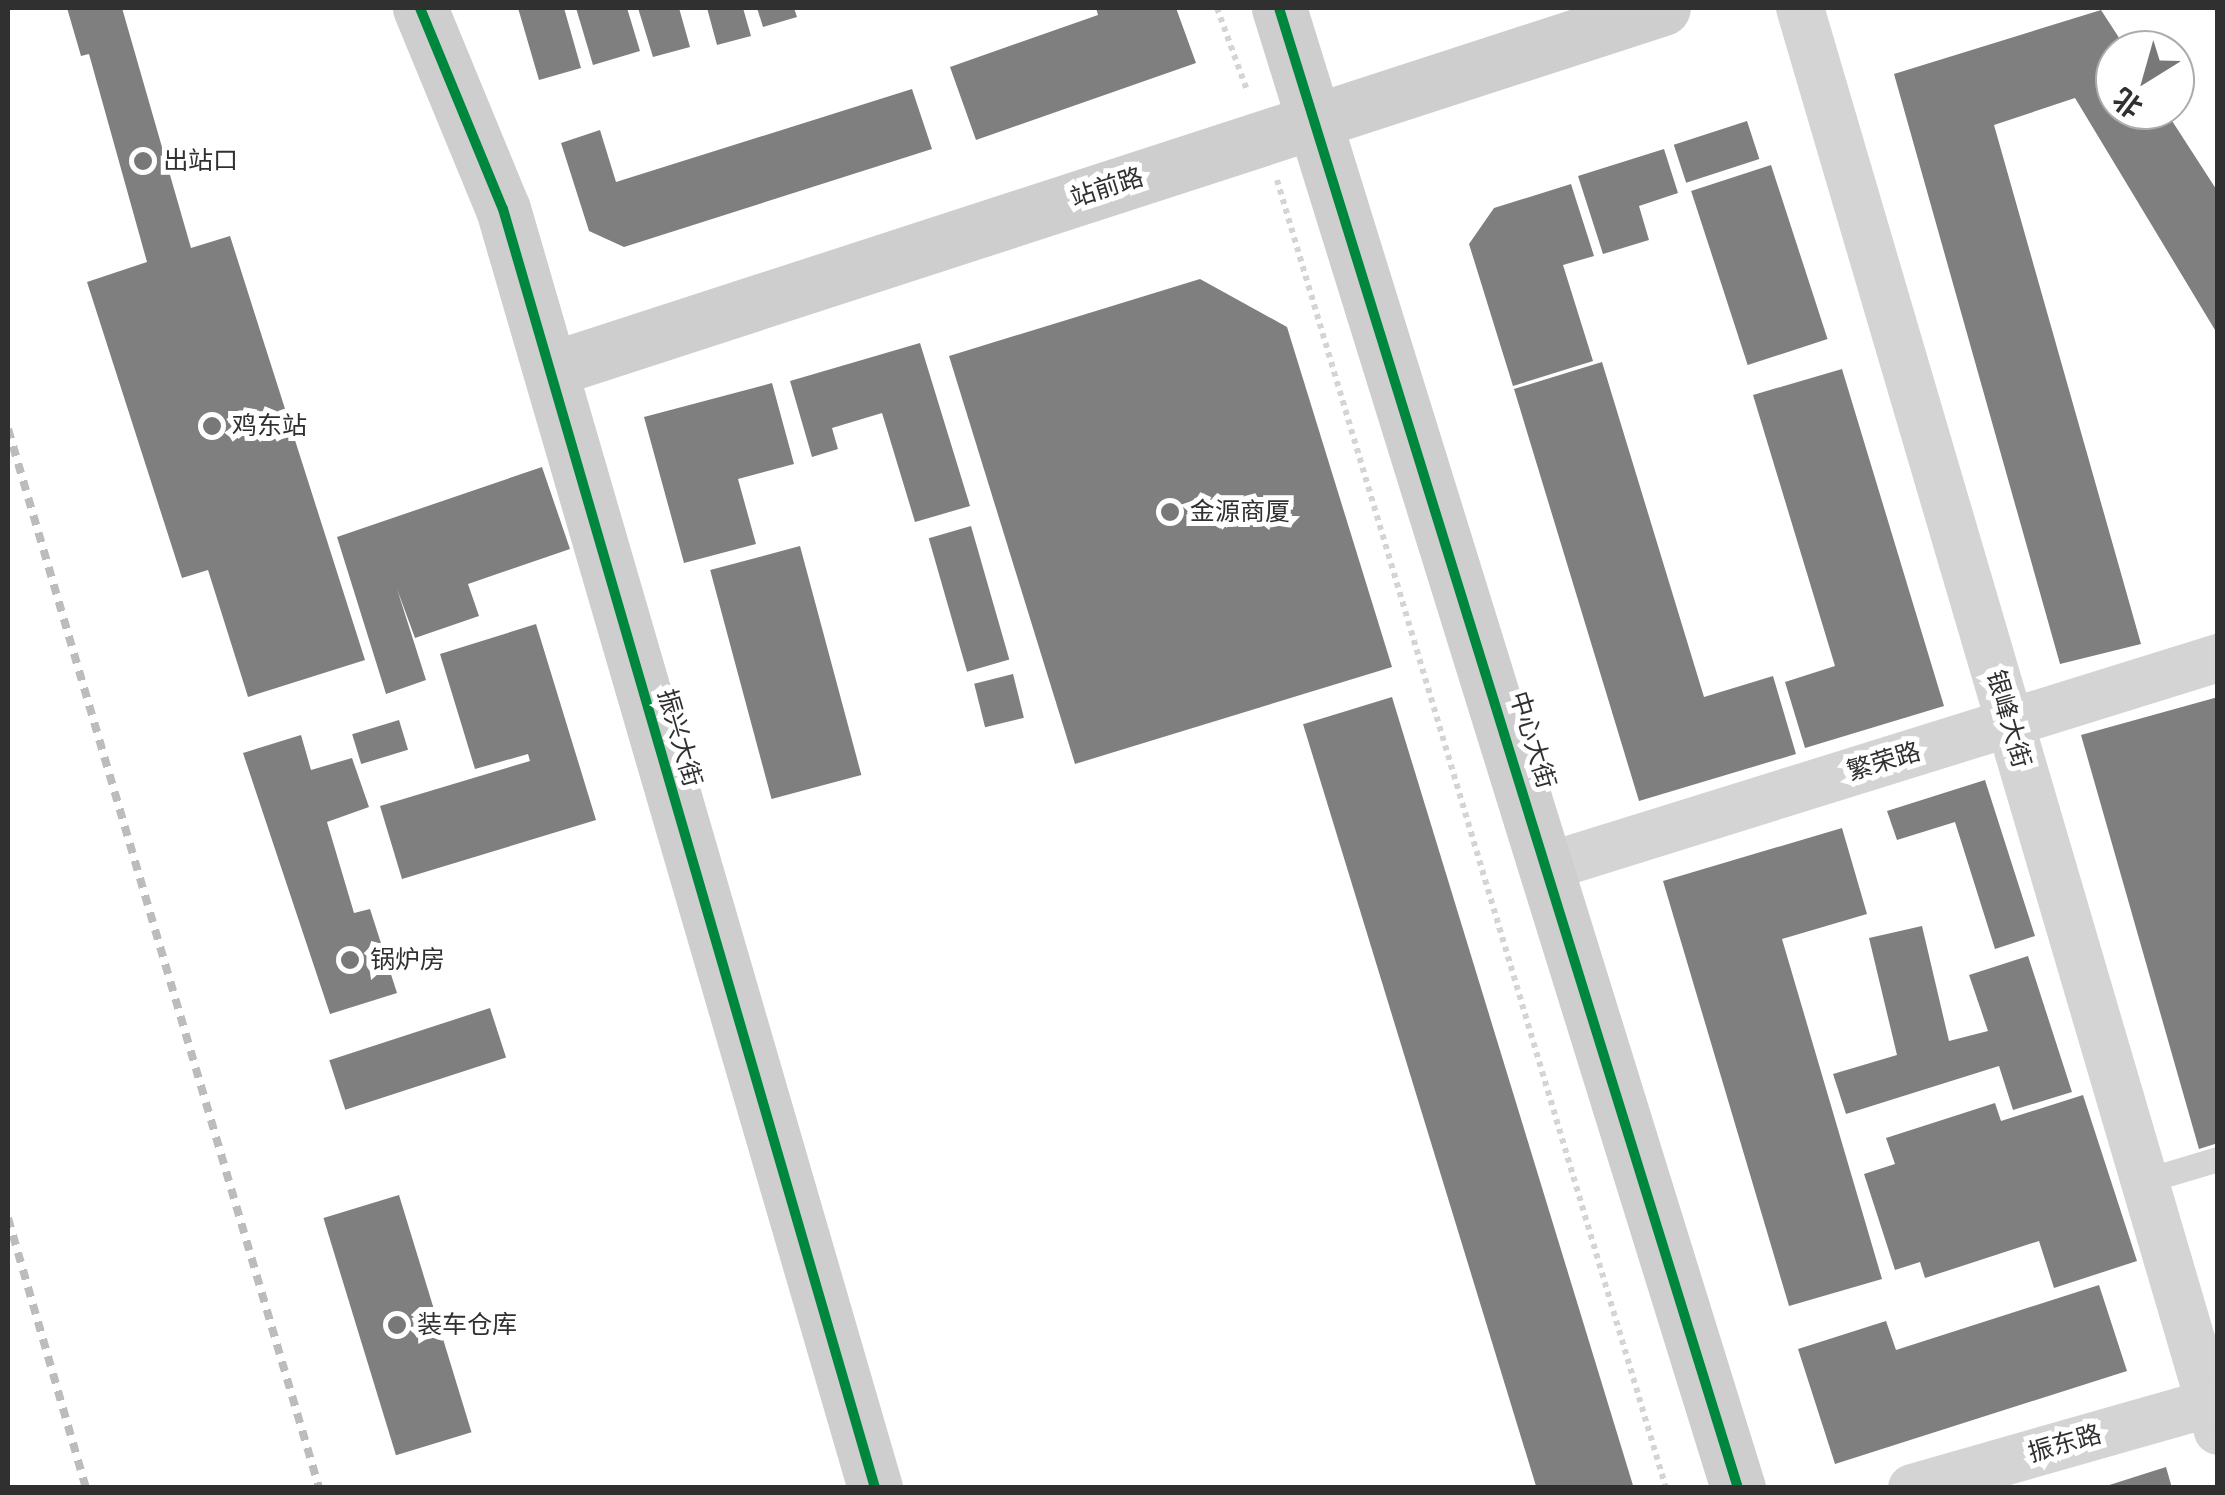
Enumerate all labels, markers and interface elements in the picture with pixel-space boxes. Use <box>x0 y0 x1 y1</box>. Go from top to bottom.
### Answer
north arrow <box>2095 30 2195 130</box>
text: 北 <box>2107 81 2149 124</box>
place label: 出站口 <box>163 146 238 176</box>
marker: 出站口 <box>132 150 154 172</box>
street label: 站前路 <box>1067 162 1147 214</box>
place label: 鸡东站 <box>232 411 307 441</box>
marker: 鸡东站 <box>201 415 223 437</box>
place label: 金源商厦 <box>1190 497 1290 527</box>
marker: 金源商厦 <box>1159 501 1181 523</box>
street label: 银峰大街 <box>1980 667 2036 771</box>
street label: 振兴大街 <box>651 686 707 790</box>
street label: 中心大街 <box>1503 688 1561 792</box>
street label: 繁荣路 <box>1844 737 1924 787</box>
place label: 锅炉房 <box>370 945 445 975</box>
marker: 锅炉房 <box>339 949 361 971</box>
place label: 装车仓库 <box>417 1310 517 1340</box>
marker: 装车仓库 <box>386 1314 408 1336</box>
street label: 振东路 <box>2025 1419 2105 1469</box>

